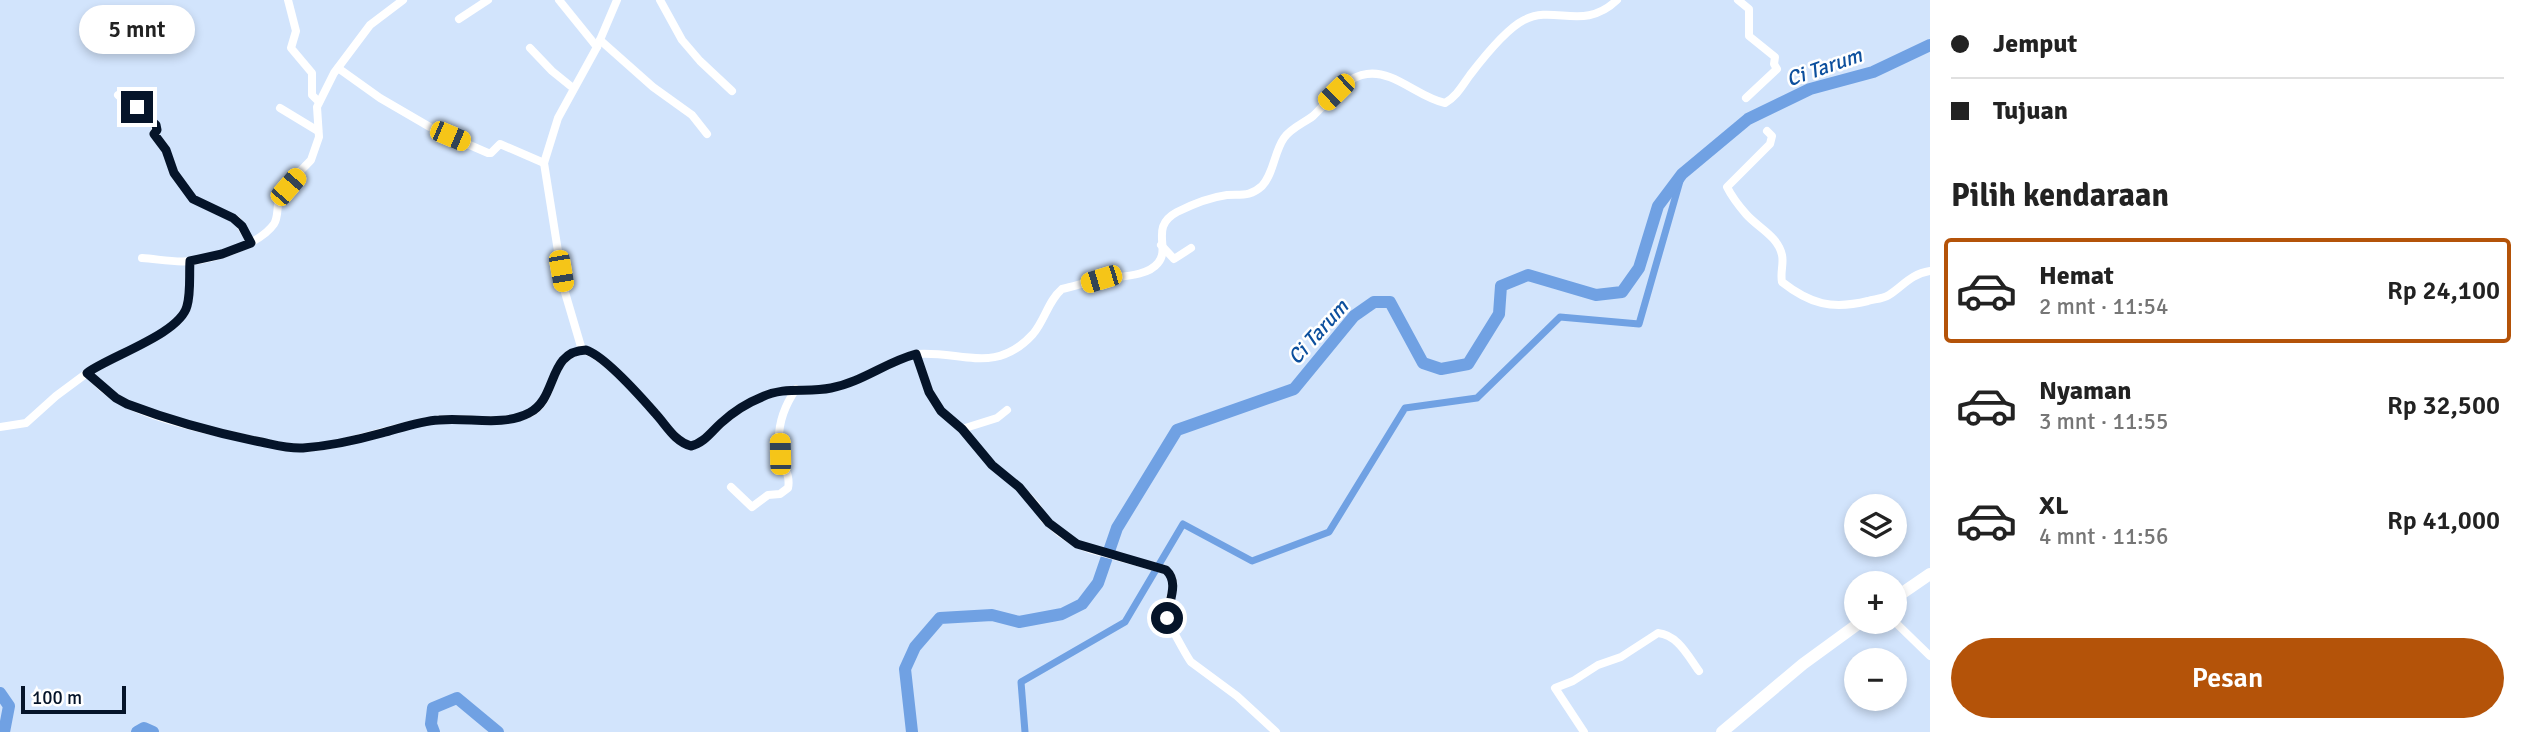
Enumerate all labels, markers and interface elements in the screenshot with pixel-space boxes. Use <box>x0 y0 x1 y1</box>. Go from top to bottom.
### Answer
callout: 5 mnt <box>79 6 195 55</box>
text: 5 mnt <box>109 15 165 44</box>
text: Jemput <box>1993 28 2077 60</box>
water label: Ci Tarum <box>1783 42 1866 92</box>
car <box>1314 70 1359 114</box>
route end <box>121 91 153 123</box>
text: Tujuan <box>1993 95 2068 127</box>
car <box>427 118 474 154</box>
car <box>267 164 310 210</box>
text: Pilih kendaraan <box>1951 176 2169 215</box>
car <box>548 248 575 294</box>
icon: car <box>1955 259 2018 322</box>
text: Hemat <box>2039 260 2114 292</box>
car <box>1078 263 1125 295</box>
text: Rp 24,100 <box>2387 275 2500 307</box>
text: 2 mnt · 11:54 <box>2039 292 2168 321</box>
water label: Ci Tarum <box>1282 293 1355 370</box>
icon: car <box>1955 374 2018 437</box>
text: Nyaman <box>2039 375 2132 407</box>
text: Rp 32,500 <box>2387 390 2500 422</box>
text: 3 mnt · 11:55 <box>2039 407 2168 436</box>
car <box>770 433 791 475</box>
icon: car <box>1955 489 2018 552</box>
text: XL <box>2039 490 2069 522</box>
map controls <box>1844 494 1907 711</box>
button: layers <box>1844 494 1907 557</box>
text: Rp 41,000 <box>2387 505 2500 537</box>
text: 4 mnt · 11:56 <box>2039 522 2168 551</box>
button: + <box>1844 571 1907 634</box>
route start <box>1151 602 1183 634</box>
button: Pesan <box>1951 638 2504 718</box>
button: − <box>1844 648 1907 711</box>
scale bar <box>21 683 126 715</box>
text: 100 m <box>32 686 82 710</box>

